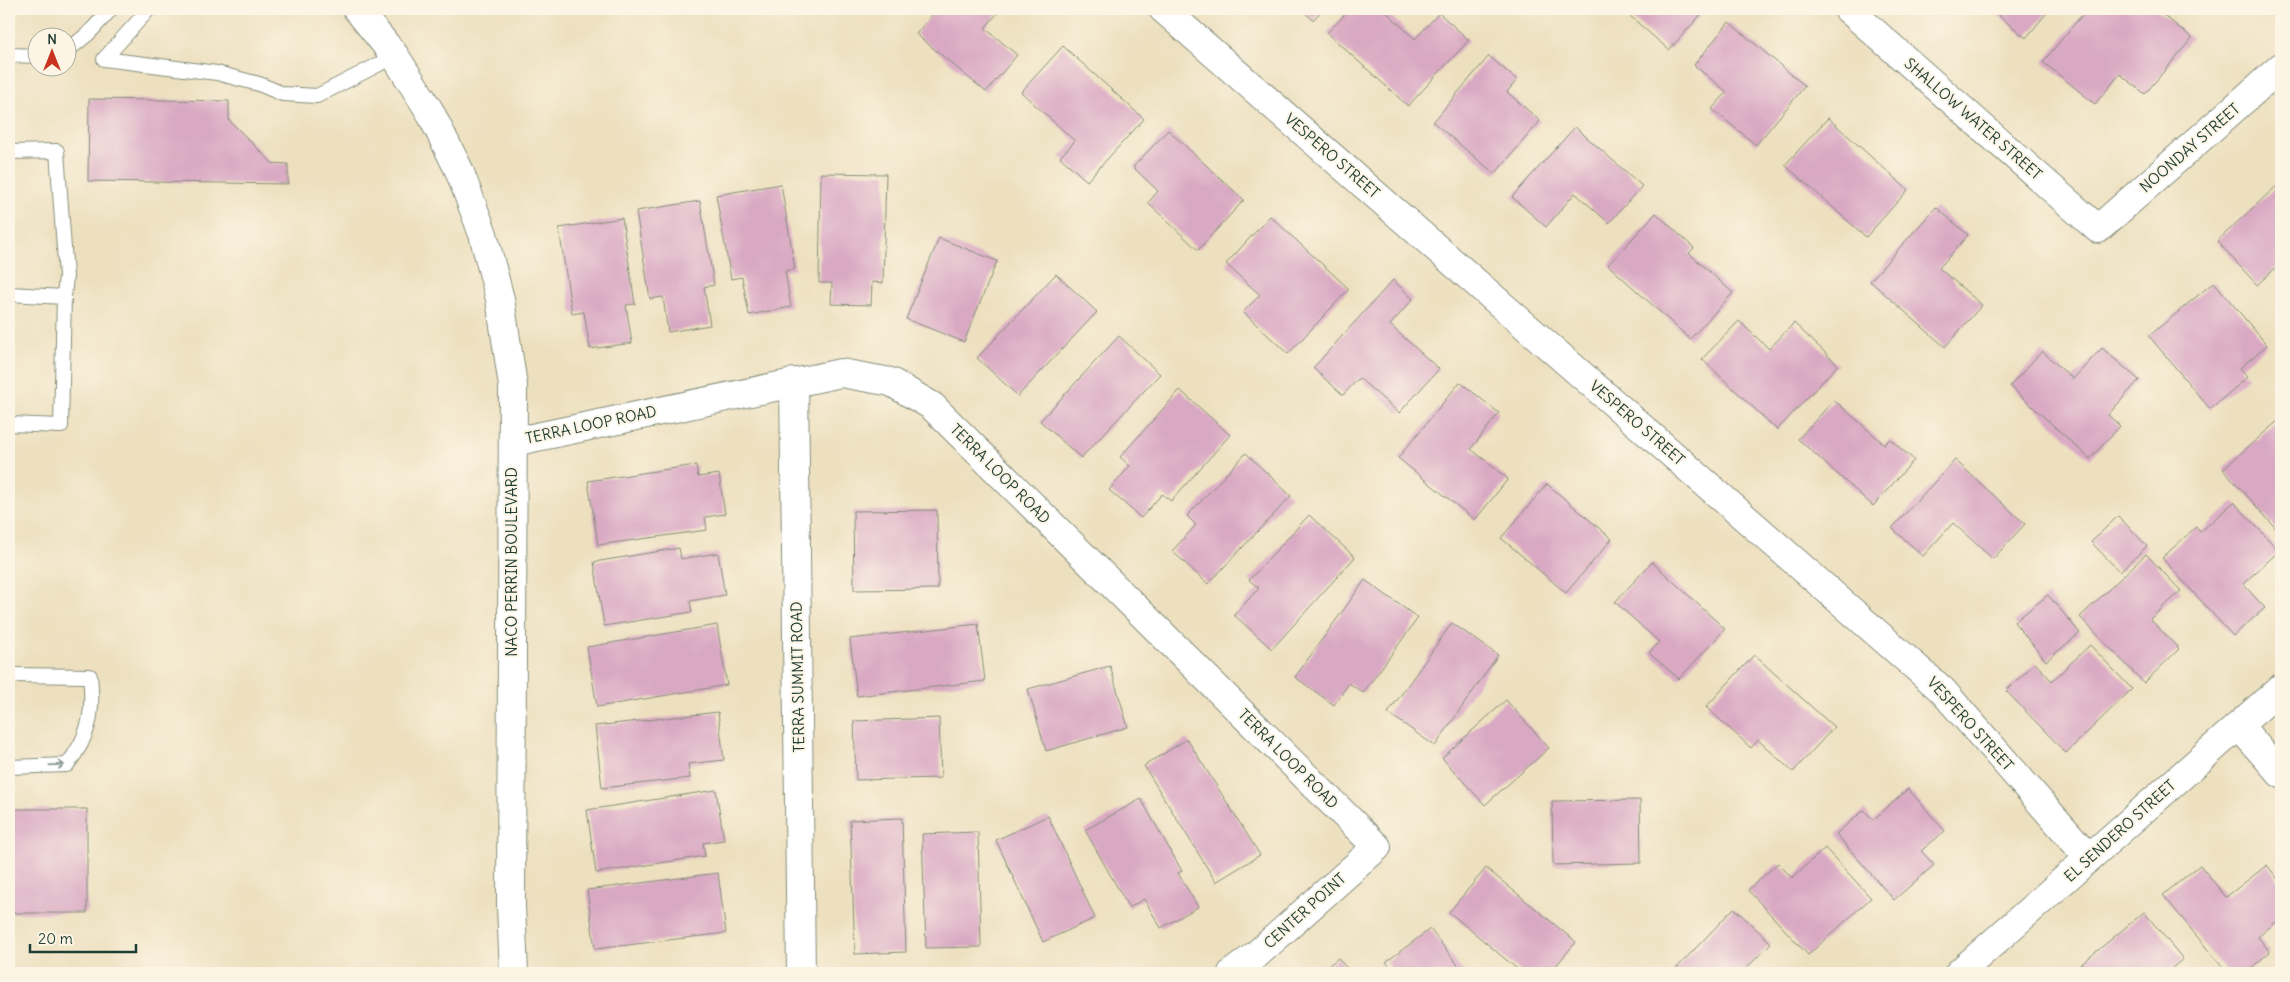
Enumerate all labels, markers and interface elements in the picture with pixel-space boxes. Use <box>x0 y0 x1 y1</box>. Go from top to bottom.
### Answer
north arrow <box>28 28 78 78</box>
text: N <box>47 30 57 48</box>
street label: SHALLOW WATER STREET <box>1901 54 2046 184</box>
street label: NOONDAY STREET <box>2136 99 2244 196</box>
street label: VESPERO STREET <box>1281 109 1384 202</box>
street label: VESPERO STREET <box>1586 376 1689 469</box>
street label: TERRA LOOP ROAD <box>524 401 658 448</box>
street label: TERRA LOOP ROAD <box>946 420 1054 528</box>
street label: NACO PERRIN BOULEVARD <box>502 467 521 657</box>
street label: TERRA SUMMIT ROAD <box>787 601 808 753</box>
street label: VESPERO STREET <box>1923 673 2018 775</box>
street label: TERRA LOOP ROAD <box>1234 705 1342 813</box>
one-way arrow <box>49 761 65 770</box>
street label: EL SENDERO STREET <box>2060 776 2179 886</box>
street label: CENTER POINT <box>1260 869 1350 952</box>
scale bar <box>30 922 136 954</box>
text: 20 m <box>38 929 73 948</box>

